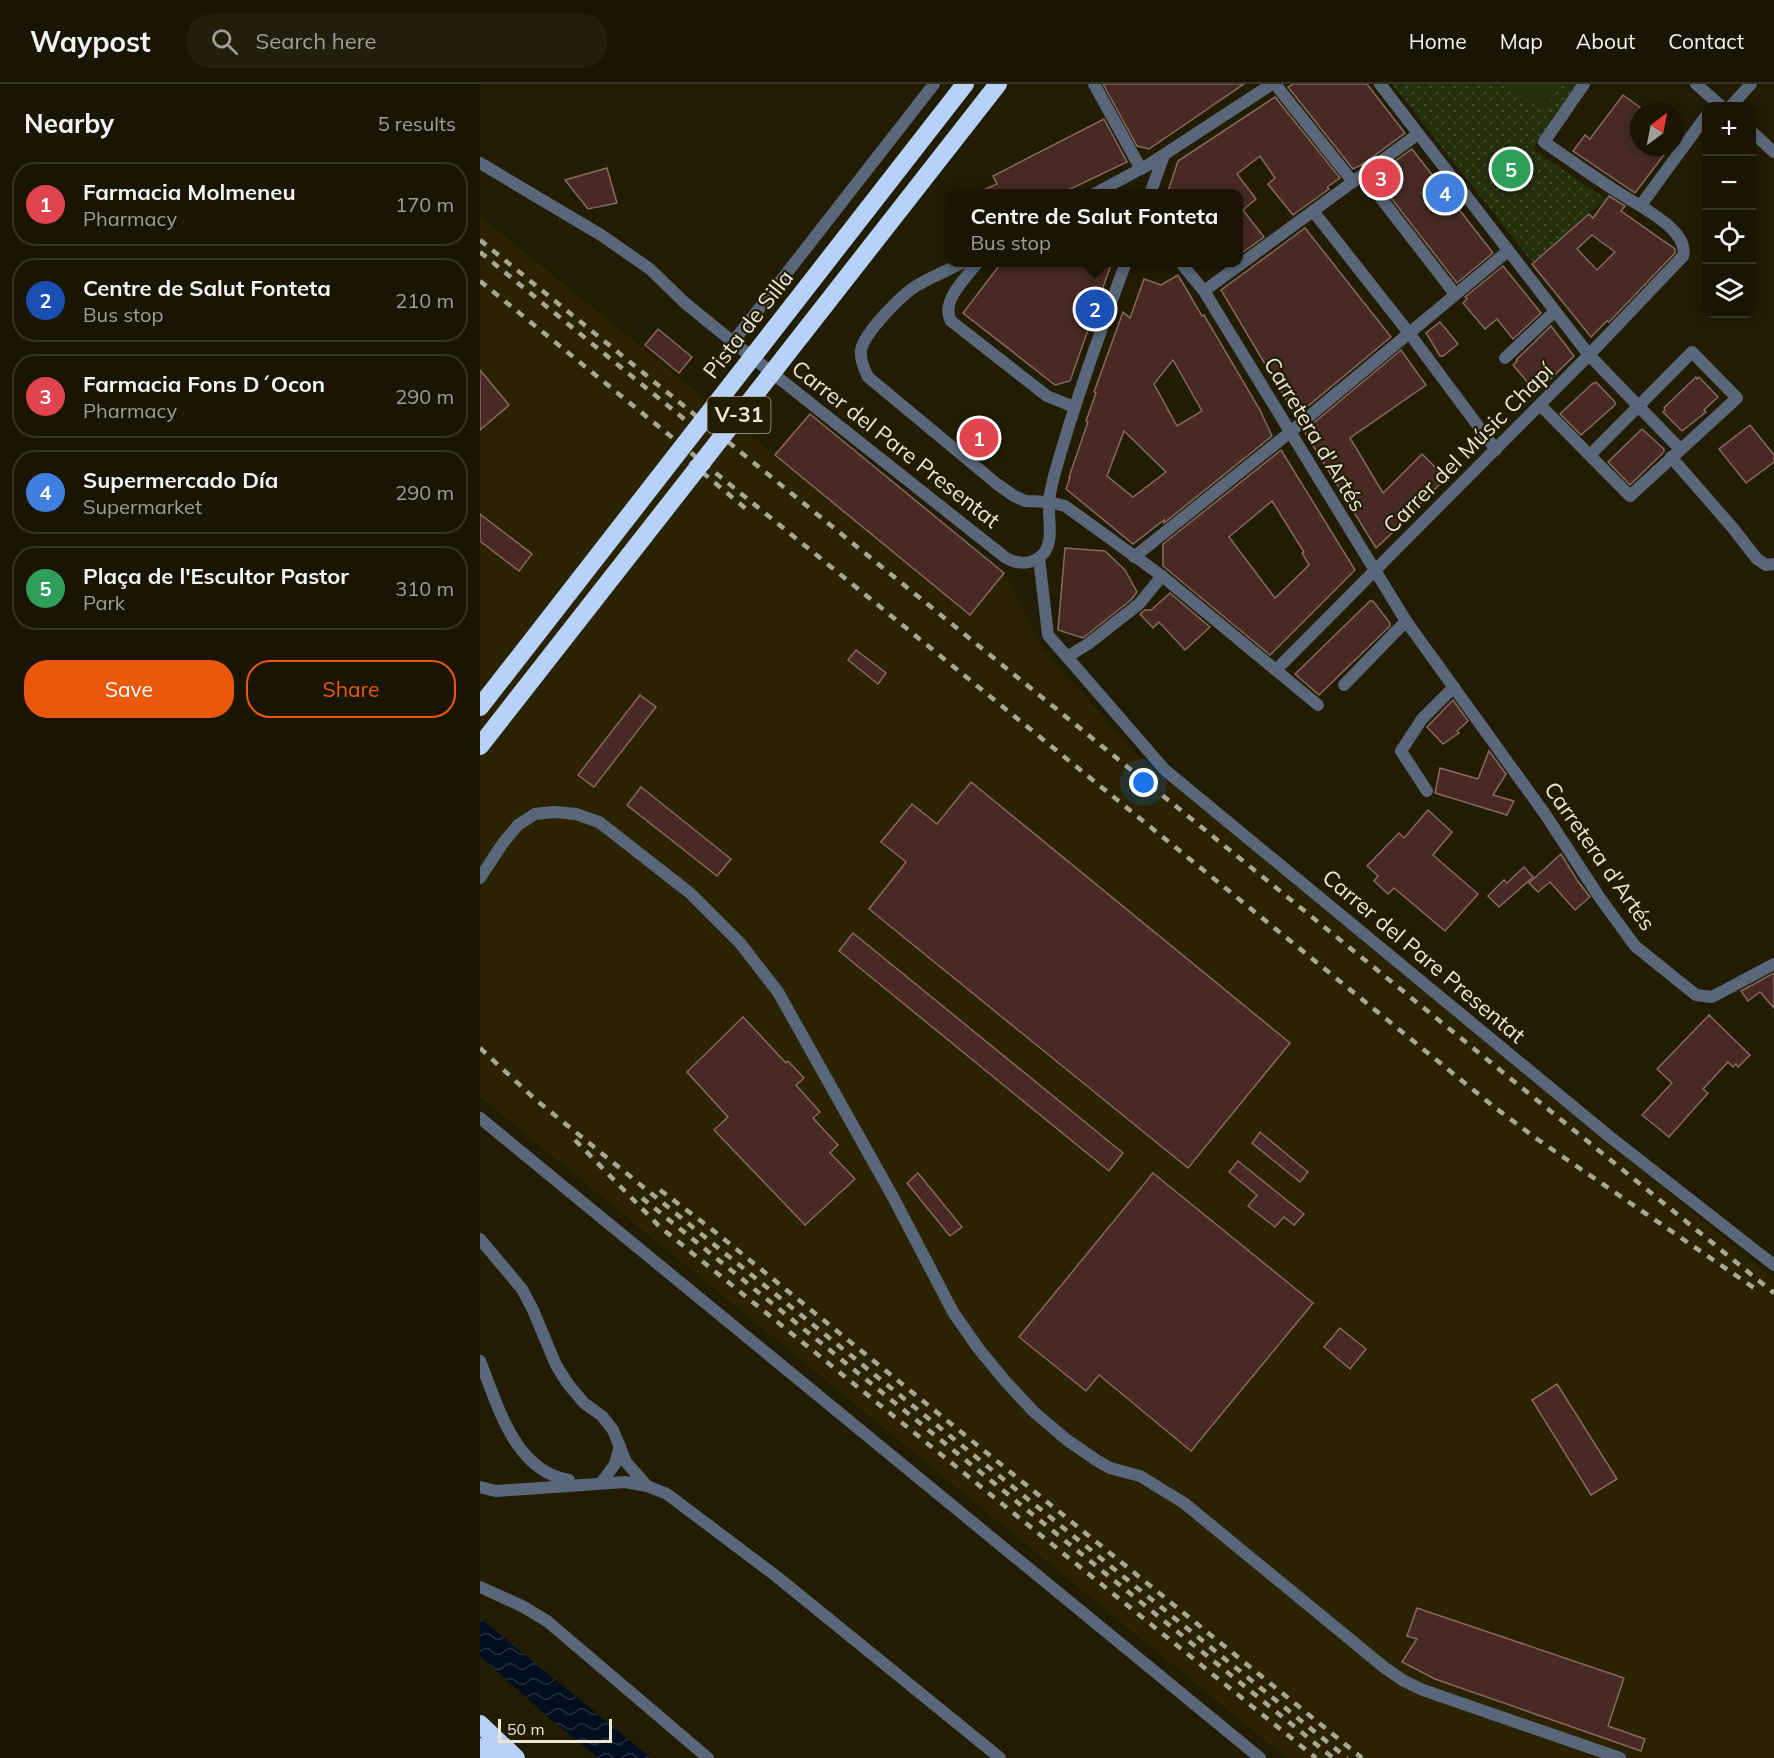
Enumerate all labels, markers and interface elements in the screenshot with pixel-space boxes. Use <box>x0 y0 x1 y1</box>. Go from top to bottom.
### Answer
search box <box>187 14 607 68</box>
text: Waypost <box>30 24 151 59</box>
icon: search <box>208 25 241 58</box>
text: Search here <box>256 27 377 55</box>
text: Home <box>1409 28 1467 54</box>
text: Map <box>1500 28 1543 54</box>
text: About <box>1576 28 1635 54</box>
text: Contact <box>1668 28 1744 54</box>
north arrow <box>1630 102 1684 156</box>
map controls <box>1702 102 1756 318</box>
button: + <box>1702 102 1756 156</box>
text: Nearby <box>24 107 114 140</box>
text: 5 results <box>378 111 456 136</box>
pin: 5 <box>1492 146 1530 191</box>
pin: 3 <box>1362 156 1400 200</box>
button: − <box>1702 156 1756 210</box>
pin: 4 <box>1426 170 1464 216</box>
text: Farmacia Molmeneu <box>83 178 296 206</box>
popup <box>946 189 1243 267</box>
text: 1 <box>40 192 52 217</box>
text: 170 m <box>395 192 454 217</box>
text: Centre de Salut Fonteta <box>971 202 1219 230</box>
text: Pharmacy <box>83 206 177 231</box>
button: locate <box>1702 210 1756 264</box>
text: Bus stop <box>971 230 1051 255</box>
street label: Pista de Silla <box>697 264 799 384</box>
button: layers <box>1702 264 1756 318</box>
text: Centre de Salut Fonteta <box>83 274 331 302</box>
pin: 2 <box>1076 286 1114 332</box>
text: 2 <box>40 288 52 313</box>
text: 210 m <box>395 288 454 313</box>
text: Bus stop <box>83 302 163 327</box>
street label: Carretera d'Artés <box>1258 352 1372 516</box>
street label: Carrer del Pare Presentat <box>786 354 1006 534</box>
street label: Carrer del Músic Chapí <box>1377 356 1560 539</box>
text: Farmacia Fons D´Ocon <box>83 370 325 398</box>
text: 3 <box>40 384 52 409</box>
text: 290 m <box>395 384 454 409</box>
road number: V-31 <box>708 397 770 433</box>
text: Pharmacy <box>83 398 177 423</box>
pin: 1 <box>960 416 998 460</box>
text: Supermercado Día <box>83 466 278 494</box>
text: 4 <box>40 480 52 505</box>
text: 290 m <box>395 480 454 505</box>
text: Supermarket <box>83 494 202 519</box>
text: Plaça de l'Escultor Pastor <box>83 562 349 590</box>
text: 5 <box>40 576 52 601</box>
text: 310 m <box>395 576 454 601</box>
text: Park <box>83 590 125 615</box>
button: Save <box>24 660 234 718</box>
button: Share <box>246 660 456 718</box>
your location <box>1129 768 1158 797</box>
street label: Carretera d'Artés <box>1538 776 1662 936</box>
street label: Carrer del Pare Presentat <box>1317 863 1531 1049</box>
scale bar <box>498 1716 612 1744</box>
text: 50 m <box>507 1719 544 1739</box>

